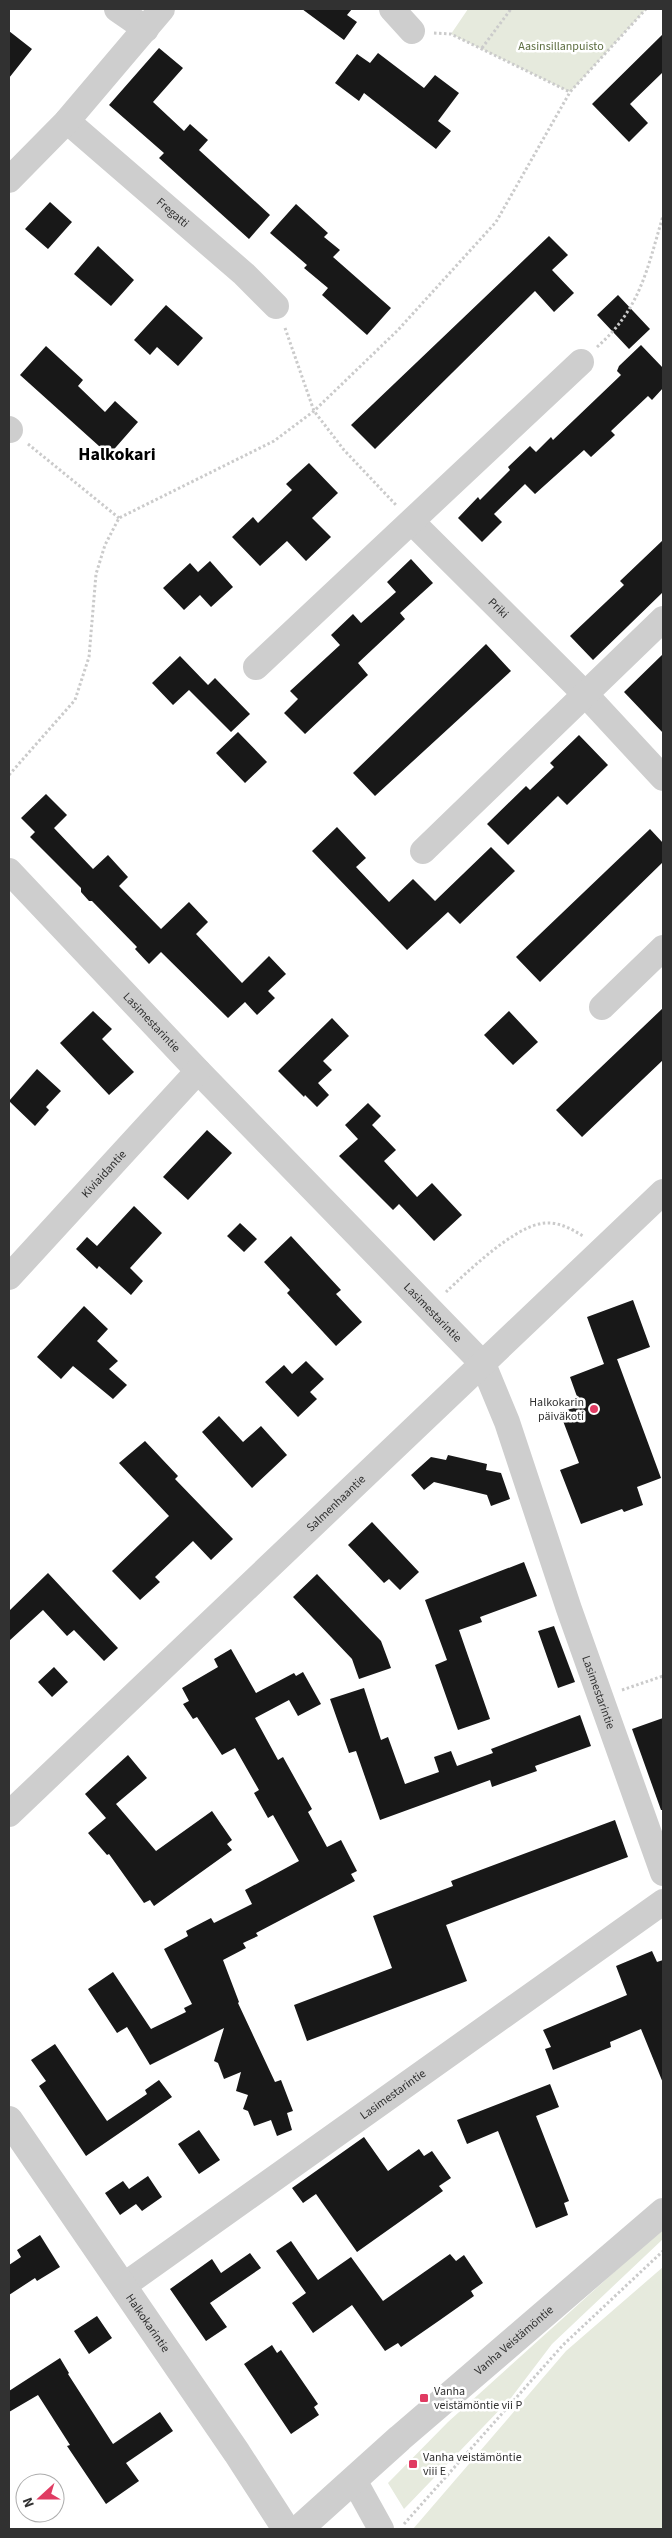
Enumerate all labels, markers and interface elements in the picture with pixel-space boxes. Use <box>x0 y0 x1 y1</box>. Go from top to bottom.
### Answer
park label: Aasinsillanpuisto <box>518 38 604 55</box>
street label: Fregatti <box>153 194 193 232</box>
district label: Halkokari <box>78 442 156 467</box>
street label: Priki <box>484 594 513 622</box>
street label: Lasimestarintie <box>119 988 185 1056</box>
street label: Kiviaidantie <box>77 1146 130 1202</box>
street label: Lasimestarintie <box>400 1279 466 1346</box>
place label: Halkokarin päiväkoti <box>529 1394 584 1425</box>
marker: Halkokarin päiväkoti <box>588 1403 600 1415</box>
street label: Salmenhaantie <box>302 1471 369 1536</box>
street label: Lasimestarintie <box>578 1653 620 1731</box>
street label: Lasimestarintie <box>356 2065 429 2123</box>
street label: Halkokarintie <box>122 2290 174 2356</box>
street label: Vanha Veistämöntie <box>471 2301 557 2379</box>
place label: Vanha veistämöntie vii P <box>434 2383 522 2414</box>
marker: Vanha veistämöntie vii P <box>418 2392 430 2404</box>
place label: Vanha veistämöntie viii E <box>423 2449 522 2480</box>
marker: Vanha veistämöntie viii E <box>407 2458 419 2470</box>
north arrow <box>15 2473 65 2523</box>
text: N <box>18 2494 40 2510</box>

